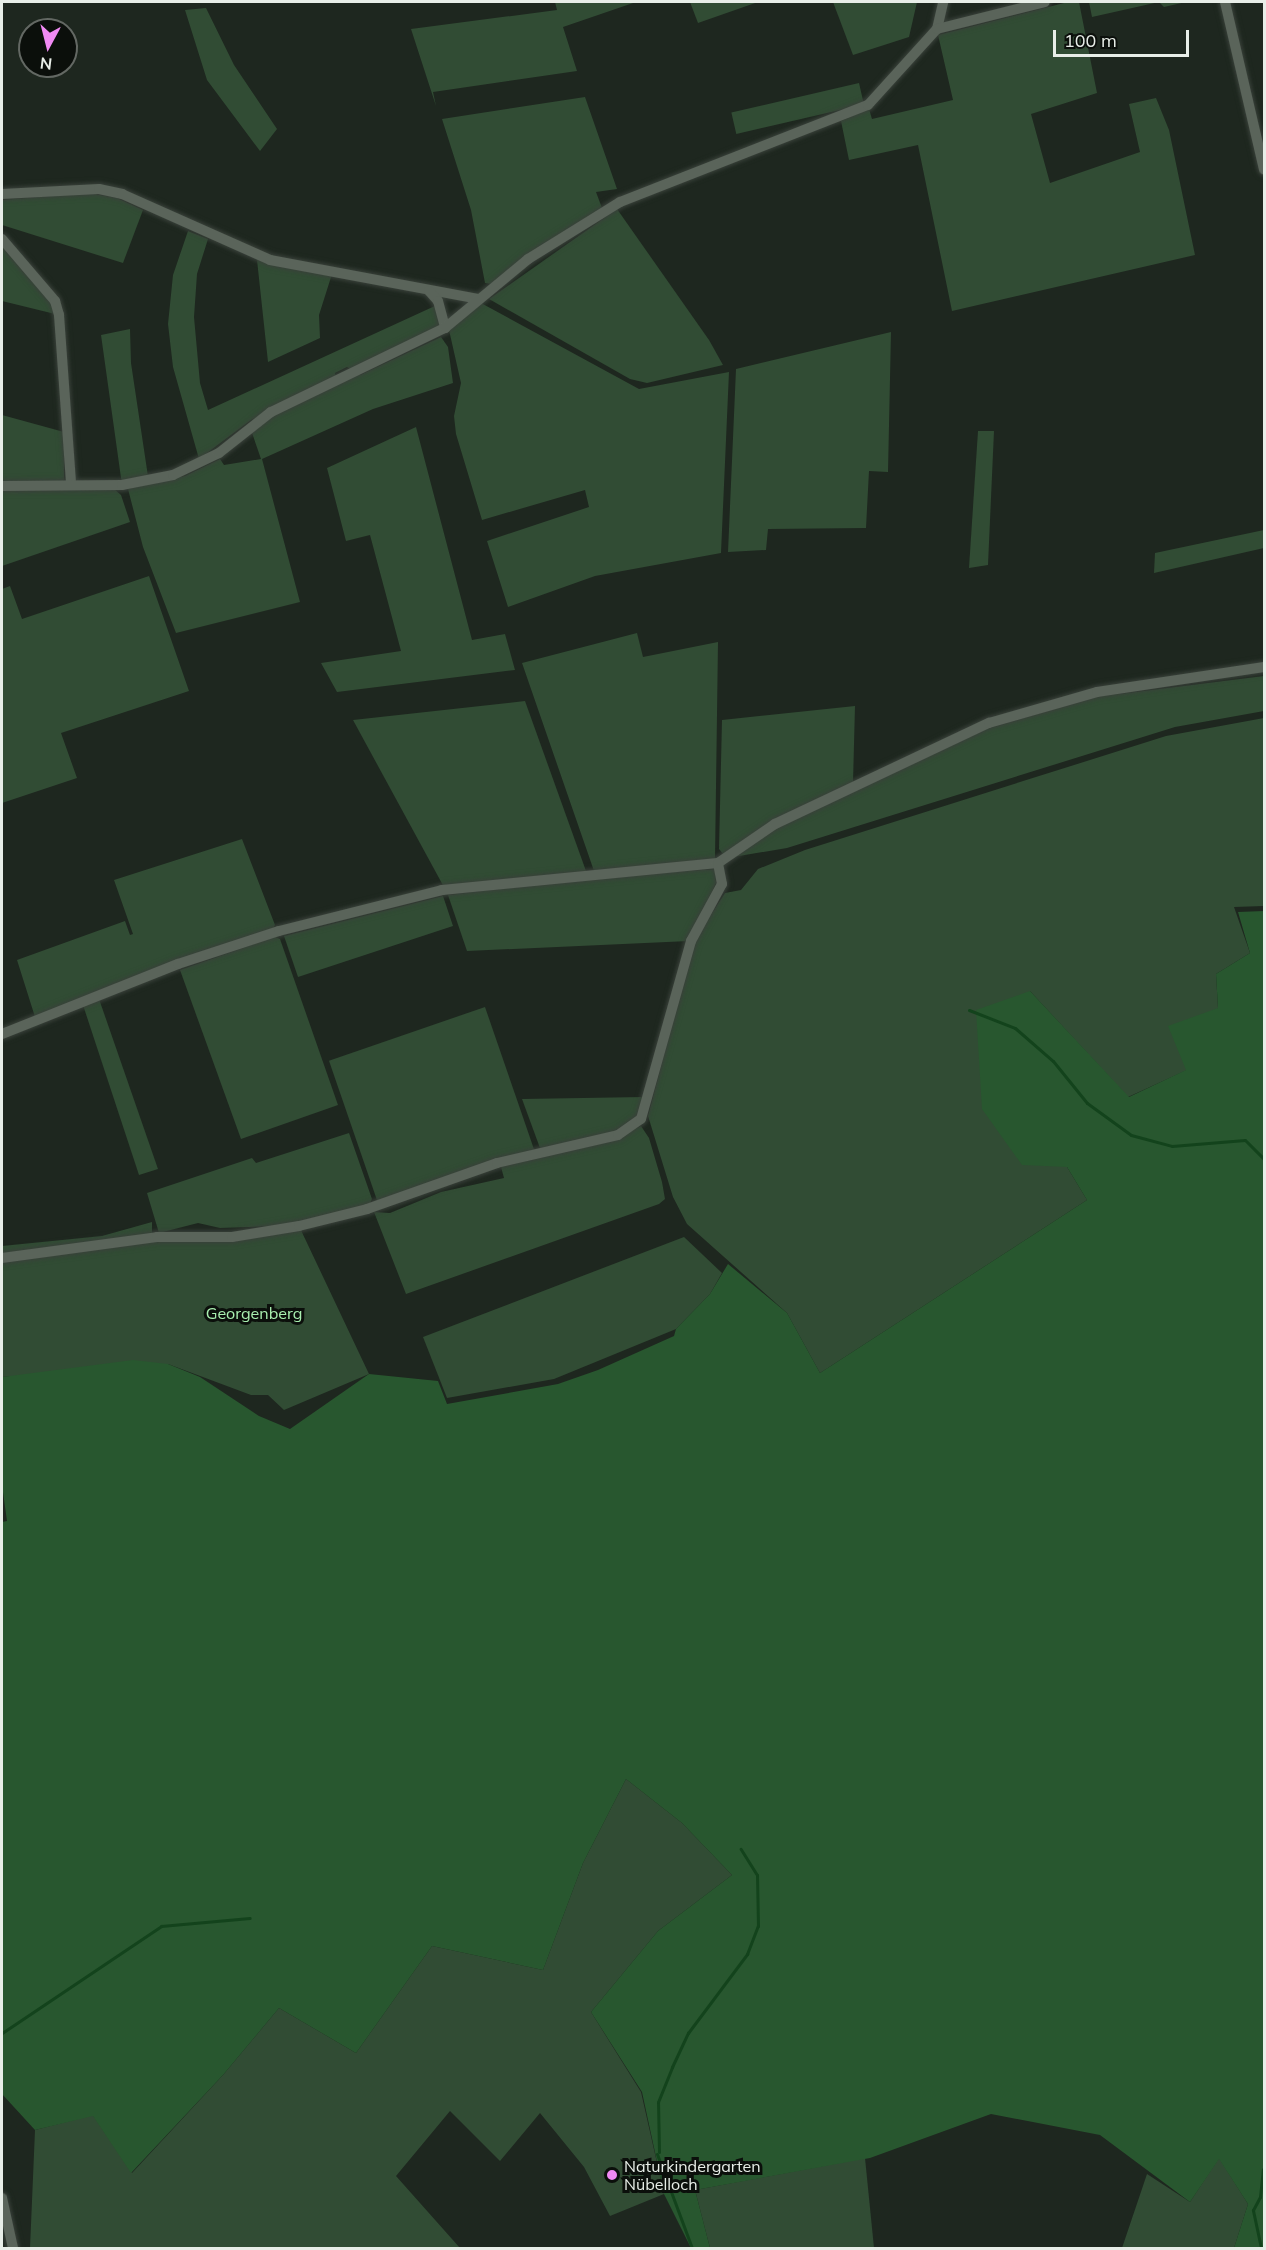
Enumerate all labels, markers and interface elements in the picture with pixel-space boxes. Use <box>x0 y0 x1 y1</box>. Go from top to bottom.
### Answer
north arrow <box>18 18 78 78</box>
scale bar <box>1056 18 1192 56</box>
text: 100 m <box>1064 29 1117 52</box>
text: N <box>39 53 53 75</box>
park label: Georgenberg <box>206 1303 302 1323</box>
place label: Naturkindergarten Nübelloch <box>624 2156 761 2194</box>
marker: Naturkindergarten Nübelloch <box>605 2168 619 2182</box>

